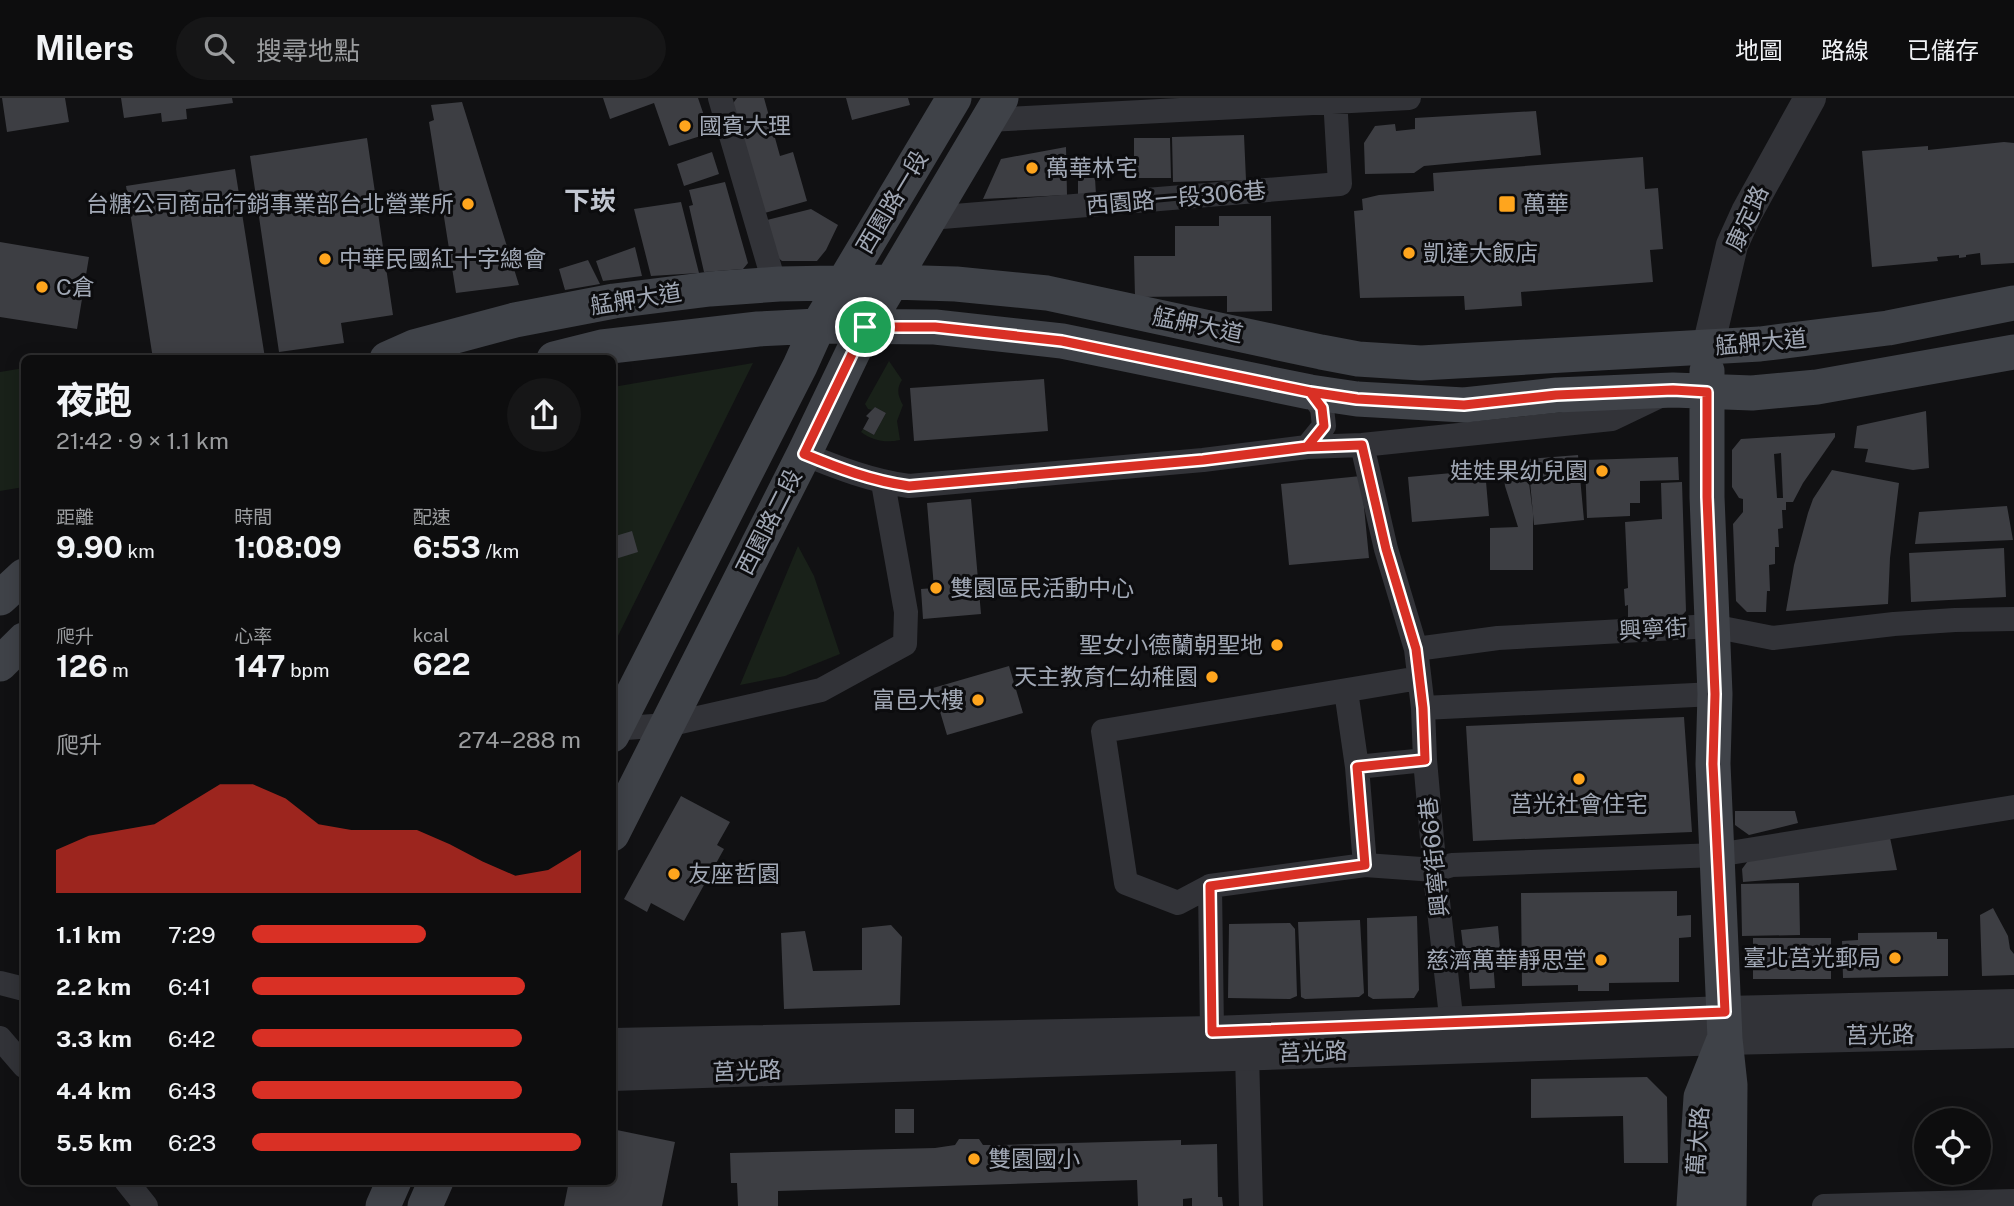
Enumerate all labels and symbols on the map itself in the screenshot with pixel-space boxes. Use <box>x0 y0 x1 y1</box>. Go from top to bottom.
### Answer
place label: 國賓大理 <box>699 112 791 139</box>
marker: 國賓大理 <box>677 118 693 134</box>
street label: 西園路一段 <box>850 146 933 258</box>
place label: 萬華林宅 <box>1046 154 1138 181</box>
marker: 萬華林宅 <box>1024 160 1040 176</box>
street label: 西園路一段306巷 <box>1085 176 1267 219</box>
street label: 康定路 <box>1720 181 1773 255</box>
district label: 下崁 <box>564 185 616 216</box>
place label: 台糖公司商品行銷事業部台北營業所 <box>86 190 454 217</box>
place label: 萬華 <box>1523 190 1569 217</box>
marker: 萬華 <box>1497 194 1517 214</box>
marker: 台糖公司商品行銷事業部台北營業所 <box>460 196 476 212</box>
place label: 凱達大飯店 <box>1423 239 1538 266</box>
place label: 中華民國紅十字總會 <box>339 245 546 272</box>
marker: 凱達大飯店 <box>1401 245 1417 261</box>
marker: 中華民國紅十字總會 <box>317 251 333 267</box>
place label: C倉 <box>56 273 95 300</box>
street label: 艋舺大道 <box>588 278 683 319</box>
marker: C倉 <box>34 279 50 295</box>
pin <box>835 297 895 357</box>
street label: 艋舺大道 <box>1150 302 1246 347</box>
street label: 艋舺大道 <box>1714 324 1808 359</box>
place label: 娃娃果幼兒園 <box>1450 457 1588 484</box>
marker: 娃娃果幼兒園 <box>1594 463 1610 479</box>
street label: 西園路二段 <box>730 464 807 579</box>
place label: 雙園區民活動中心 <box>950 574 1134 601</box>
marker: 雙園區民活動中心 <box>928 580 944 596</box>
street label: 興寧街 <box>1618 613 1688 644</box>
place label: 聖女小德蘭朝聖地 <box>1079 631 1263 658</box>
marker: 聖女小德蘭朝聖地 <box>1269 637 1285 653</box>
place label: 天主教育仁幼稚園 <box>1014 663 1198 690</box>
marker: 天主教育仁幼稚園 <box>1204 669 1220 685</box>
place label: 富邑大樓 <box>872 686 964 713</box>
marker: 富邑大樓 <box>970 692 986 708</box>
marker: 莒光社會住宅 <box>1571 771 1587 787</box>
place label: 莒光社會住宅 <box>1510 790 1648 817</box>
street label: 興寧街66巷 <box>1414 796 1453 918</box>
place label: 友座哲園 <box>688 860 780 887</box>
marker: 友座哲園 <box>666 866 682 882</box>
place label: 臺北莒光郵局 <box>1743 944 1881 971</box>
place label: 慈濟萬華靜思堂 <box>1426 946 1587 973</box>
marker: 臺北莒光郵局 <box>1887 950 1903 966</box>
marker: 慈濟萬華靜思堂 <box>1593 952 1609 968</box>
street label: 莒光路 <box>1845 1020 1915 1049</box>
street label: 莒光路 <box>1278 1037 1348 1066</box>
street label: 莒光路 <box>712 1056 782 1085</box>
street label: 萬大路 <box>1682 1106 1713 1176</box>
place label: 雙園國小 <box>988 1145 1080 1172</box>
marker: 雙園國小 <box>966 1151 982 1167</box>

